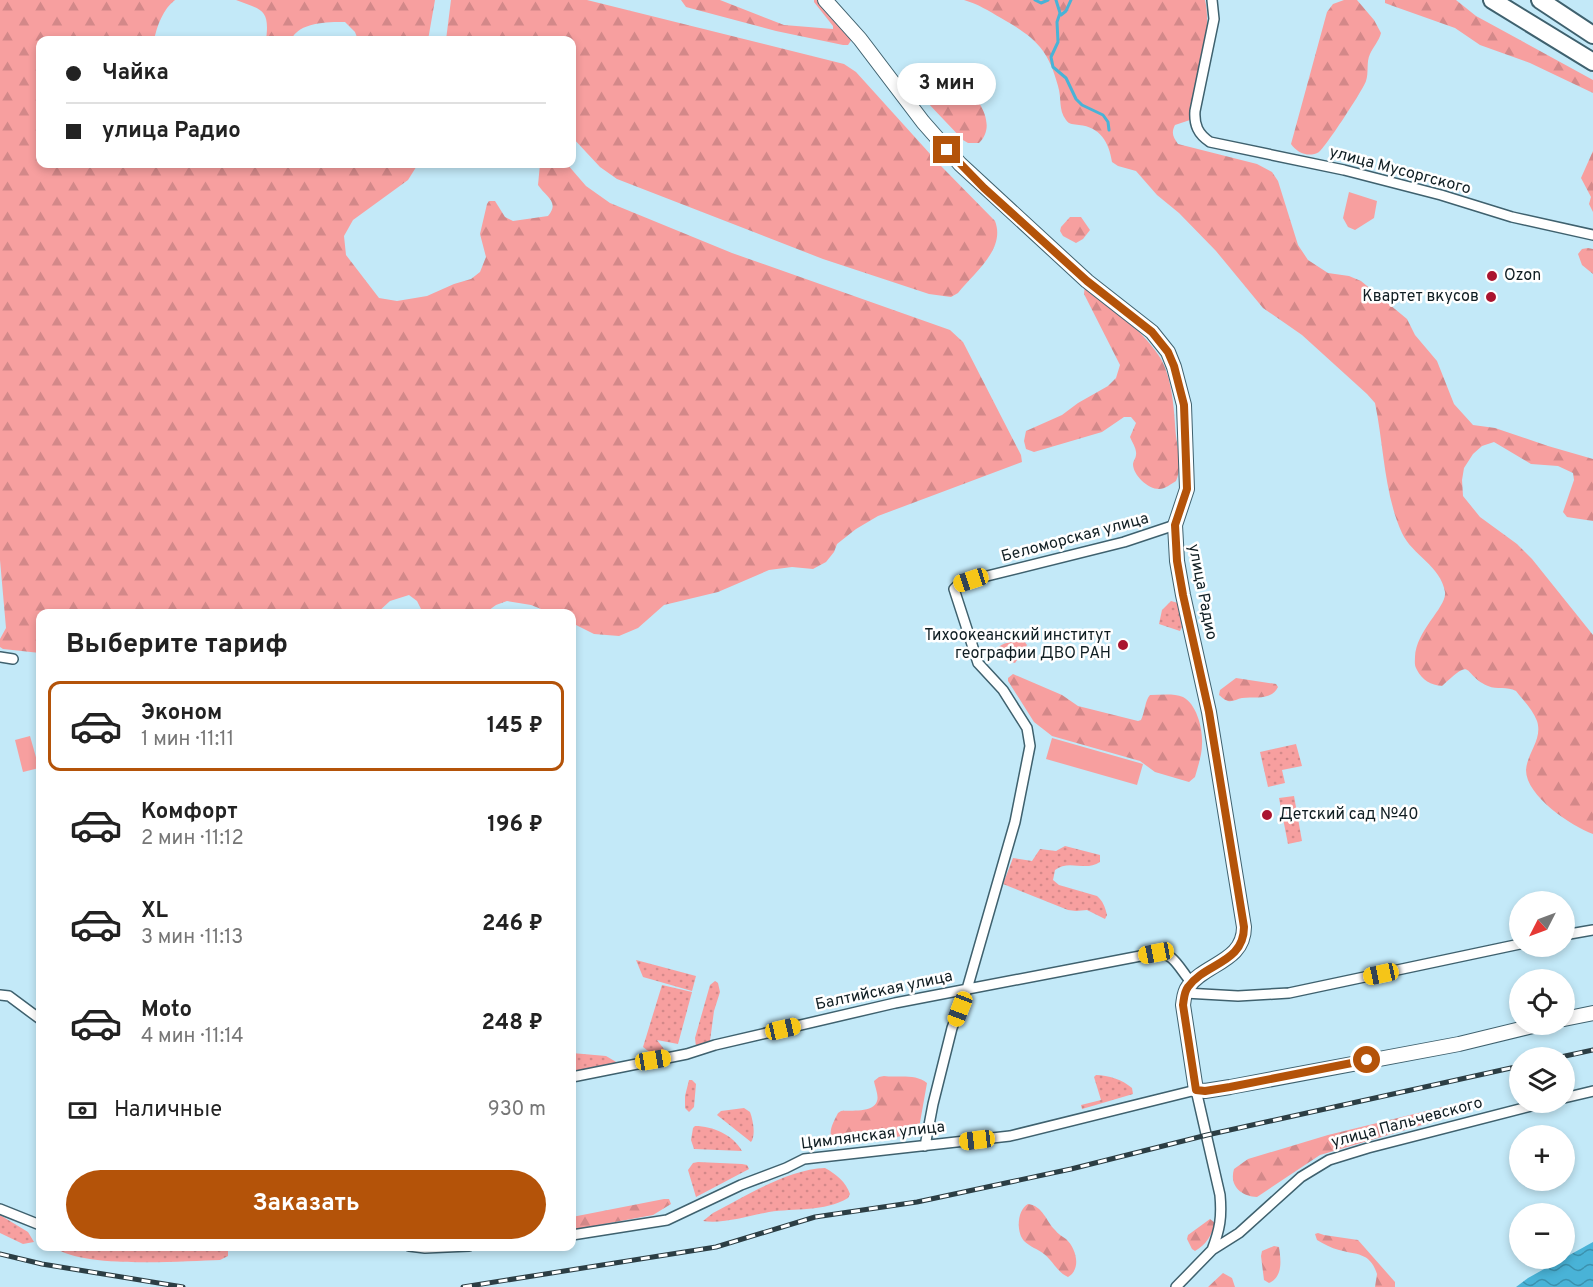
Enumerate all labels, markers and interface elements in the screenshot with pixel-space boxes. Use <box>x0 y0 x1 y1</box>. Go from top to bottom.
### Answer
text: Чайка <box>102 60 169 87</box>
callout: 3 мин <box>898 63 996 105</box>
text: 3 мин <box>919 71 974 97</box>
text: улица Радио <box>102 118 241 145</box>
route end <box>933 136 960 163</box>
street label: улица Мусоргского <box>1327 142 1473 200</box>
place label: Ozon <box>1504 266 1541 286</box>
marker: Ozon <box>1485 269 1499 283</box>
place label: Квартет вкусов <box>1362 287 1479 307</box>
marker: Квартет вкусов <box>1484 290 1498 304</box>
street label: Беломорская улица <box>999 509 1151 567</box>
street label: улица Радио <box>1183 542 1221 642</box>
car <box>951 566 991 594</box>
place label: Тихоокеанский институт географии ДВО РАН <box>924 626 1111 664</box>
text: Выберите тариф <box>66 628 288 662</box>
marker: Тихоокеанский институт географии ДВО РАН <box>1116 638 1130 652</box>
icon: car <box>69 699 123 753</box>
text: Эконом <box>141 700 222 727</box>
text: 145 ₽ <box>487 713 543 740</box>
text: 1 мин · 11:11 <box>141 727 234 753</box>
icon: car <box>69 798 123 852</box>
text: Комфорт <box>141 799 238 826</box>
place label: Детский сад №40 <box>1279 805 1419 825</box>
marker: Детский сад №40 <box>1260 808 1274 822</box>
text: 196 ₽ <box>487 812 543 839</box>
text: 2 мин · 11:12 <box>141 826 244 852</box>
north arrow <box>1509 891 1575 957</box>
map controls <box>1509 891 1575 1269</box>
icon: car <box>69 897 123 951</box>
text: XL <box>141 898 168 925</box>
text: 246 ₽ <box>482 911 543 938</box>
text: 3 мин · 11:13 <box>141 925 243 951</box>
car <box>1137 941 1175 965</box>
car <box>1362 961 1400 987</box>
street label: Балтийская улица <box>814 967 954 1015</box>
button: locate <box>1509 969 1575 1035</box>
car <box>945 989 975 1029</box>
icon: car <box>69 996 123 1050</box>
text: Moto <box>141 997 192 1024</box>
text: 248 ₽ <box>482 1010 543 1037</box>
car <box>763 1016 803 1042</box>
text: 4 мин · 11:14 <box>141 1024 244 1050</box>
route start <box>1353 1046 1380 1073</box>
button: layers <box>1509 1047 1575 1113</box>
car <box>634 1048 672 1072</box>
street label: улица Пальчевского <box>1329 1093 1485 1153</box>
icon: cash <box>66 1094 99 1127</box>
text: Наличные <box>114 1097 222 1124</box>
text: 930 m <box>488 1097 546 1123</box>
street label: Цимлянская улица <box>800 1117 946 1155</box>
button: + <box>1509 1125 1575 1191</box>
car <box>958 1129 996 1151</box>
button: Заказать <box>66 1170 546 1239</box>
button: − <box>1509 1203 1575 1269</box>

